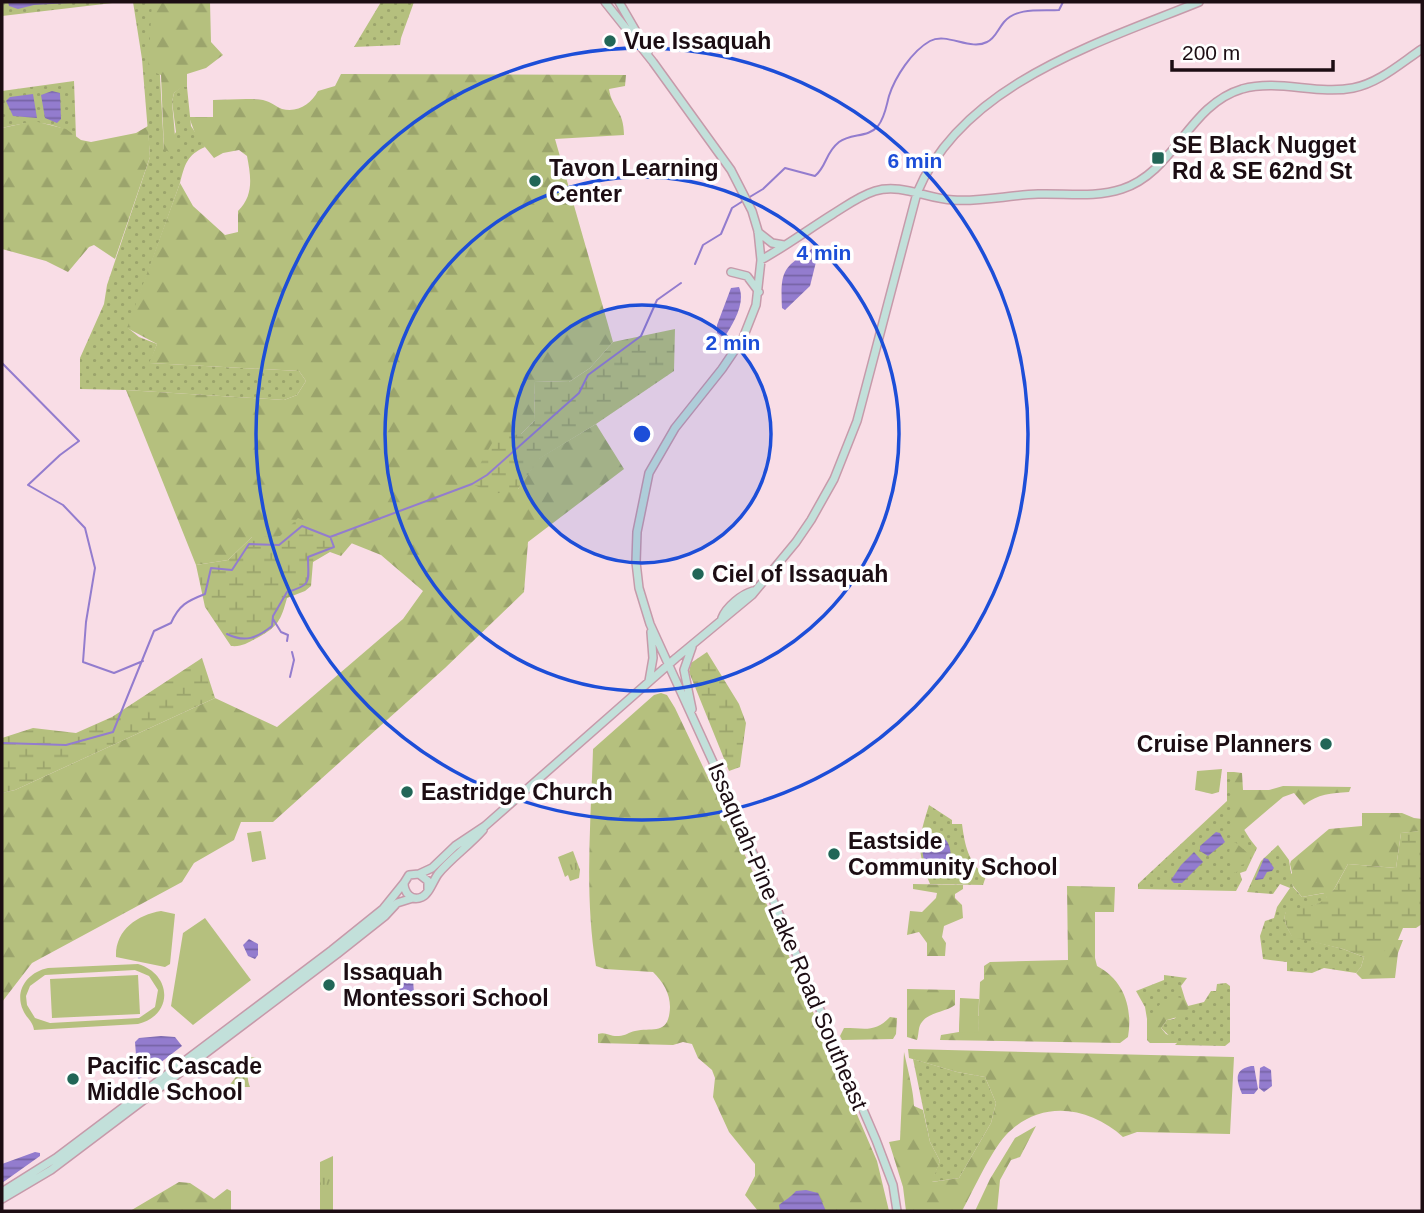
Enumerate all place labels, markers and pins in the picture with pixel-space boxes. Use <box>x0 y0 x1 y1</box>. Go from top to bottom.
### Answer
place label: Vue Issaquah <box>624 28 771 54</box>
marker: Vue Issaquah <box>602 33 618 49</box>
place label: SE Black Nugget Rd & SE 62nd St <box>1172 132 1356 184</box>
marker: SE Black Nugget Rd & SE 62nd St <box>1150 150 1166 166</box>
place label: Tavon Learning Center <box>549 155 719 207</box>
marker: Tavon Learning Center <box>527 173 543 189</box>
centre of rings <box>630 422 654 446</box>
place label: Ciel of Issaquah <box>712 561 888 587</box>
marker: Ciel of Issaquah <box>690 566 706 582</box>
place label: Cruise Planners <box>1137 731 1312 757</box>
marker: Cruise Planners <box>1318 736 1334 752</box>
place label: Eastridge Church <box>421 779 613 805</box>
marker: Eastridge Church <box>399 784 415 800</box>
place label: Eastside Community School <box>848 828 1058 880</box>
marker: Eastside Community School <box>826 846 842 862</box>
place label: Issaquah Montessori School <box>343 959 549 1011</box>
marker: Issaquah Montessori School <box>321 977 337 993</box>
place label: Pacific Cascade Middle School <box>87 1053 262 1105</box>
marker: Pacific Cascade Middle School <box>65 1071 81 1087</box>

